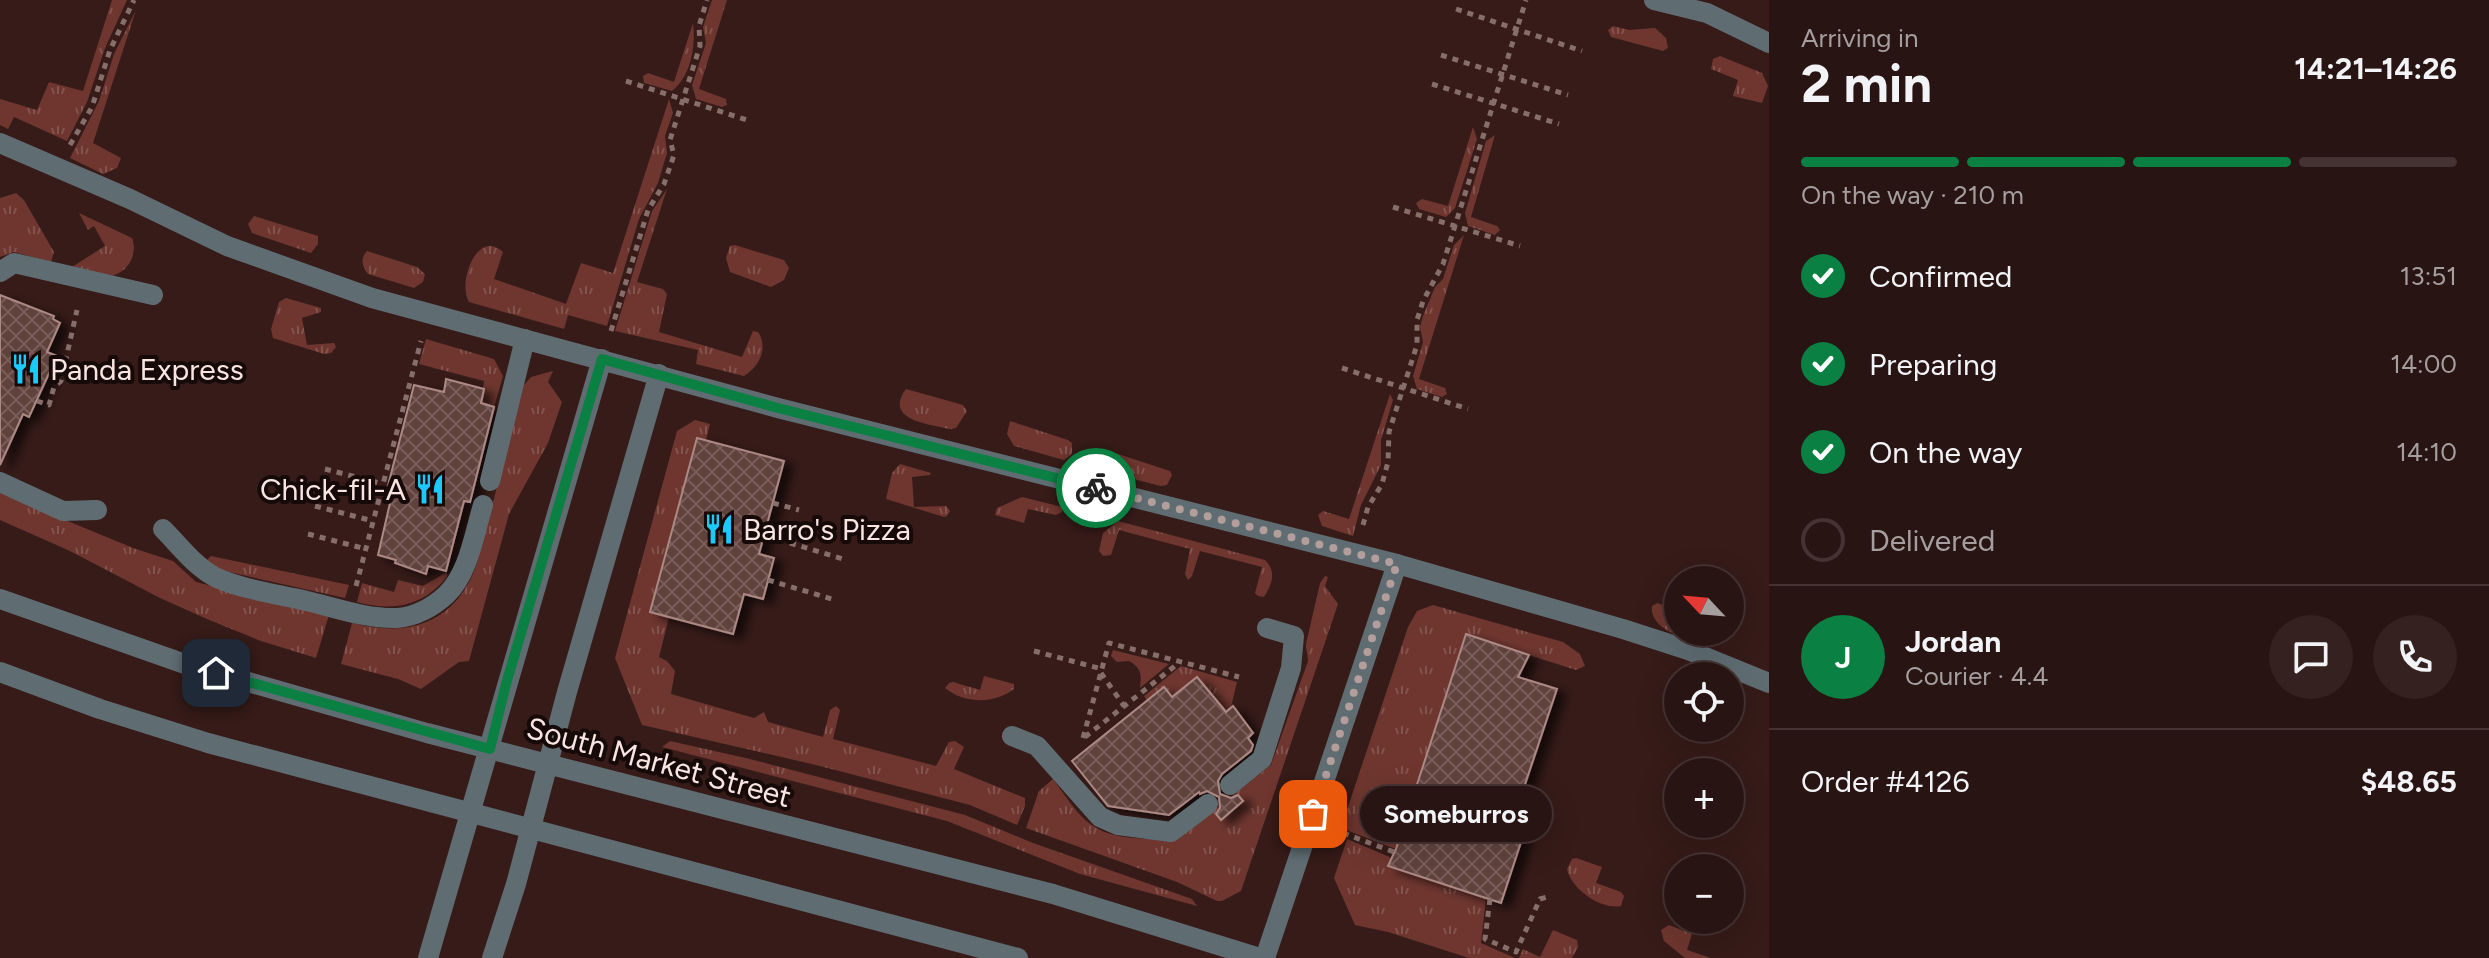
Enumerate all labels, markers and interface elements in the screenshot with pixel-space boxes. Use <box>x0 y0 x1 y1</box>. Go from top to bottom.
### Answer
text: Arriving in <box>1801 22 1919 54</box>
text: 14:21–14:26 <box>2294 50 2457 87</box>
text: 2 min <box>1801 53 1932 115</box>
text: On the way · 210 m <box>1801 179 2024 211</box>
icon: check <box>1801 254 1845 298</box>
text: Confirmed <box>1869 258 2012 295</box>
text: 13:51 <box>2400 260 2457 292</box>
icon: check <box>1801 342 1845 386</box>
text: Preparing <box>1869 346 1997 383</box>
text: 14:00 <box>2390 348 2457 380</box>
place label: Panda Express <box>50 351 244 388</box>
restaurant icon: Panda Express <box>9 352 43 386</box>
icon: check <box>1801 430 1845 474</box>
text: On the way <box>1869 434 2022 471</box>
text: 14:10 <box>2396 436 2457 468</box>
courier <box>1056 448 1136 528</box>
icon: bike <box>1074 466 1118 510</box>
place label: Chick-fil-A <box>260 471 407 508</box>
restaurant icon: Chick-fil-A <box>413 472 447 506</box>
place label: Barro's Pizza <box>743 511 911 548</box>
restaurant icon: Barro's Pizza <box>702 512 736 546</box>
text: Delivered <box>1869 522 1995 559</box>
north arrow <box>1664 566 1744 646</box>
map controls <box>1664 566 1744 934</box>
button: chat <box>2269 615 2353 699</box>
button: phone <box>2373 615 2457 699</box>
text: Jordan <box>1905 623 2001 660</box>
pin <box>182 639 250 707</box>
text: J <box>1835 639 1851 676</box>
icon: home <box>194 651 238 695</box>
text: Courier · 4.4 <box>1905 660 2048 692</box>
button: locate <box>1664 662 1744 742</box>
street label: South Market Street <box>523 709 795 815</box>
button: + <box>1664 758 1744 838</box>
text: Order #4126 <box>1801 763 1970 800</box>
text: $48.65 <box>2361 763 2457 800</box>
pin <box>1279 780 1347 848</box>
callout: Someburros <box>1361 786 1553 842</box>
icon: bag <box>1291 792 1335 836</box>
text: Someburros <box>1383 798 1529 830</box>
button: − <box>1664 854 1744 934</box>

